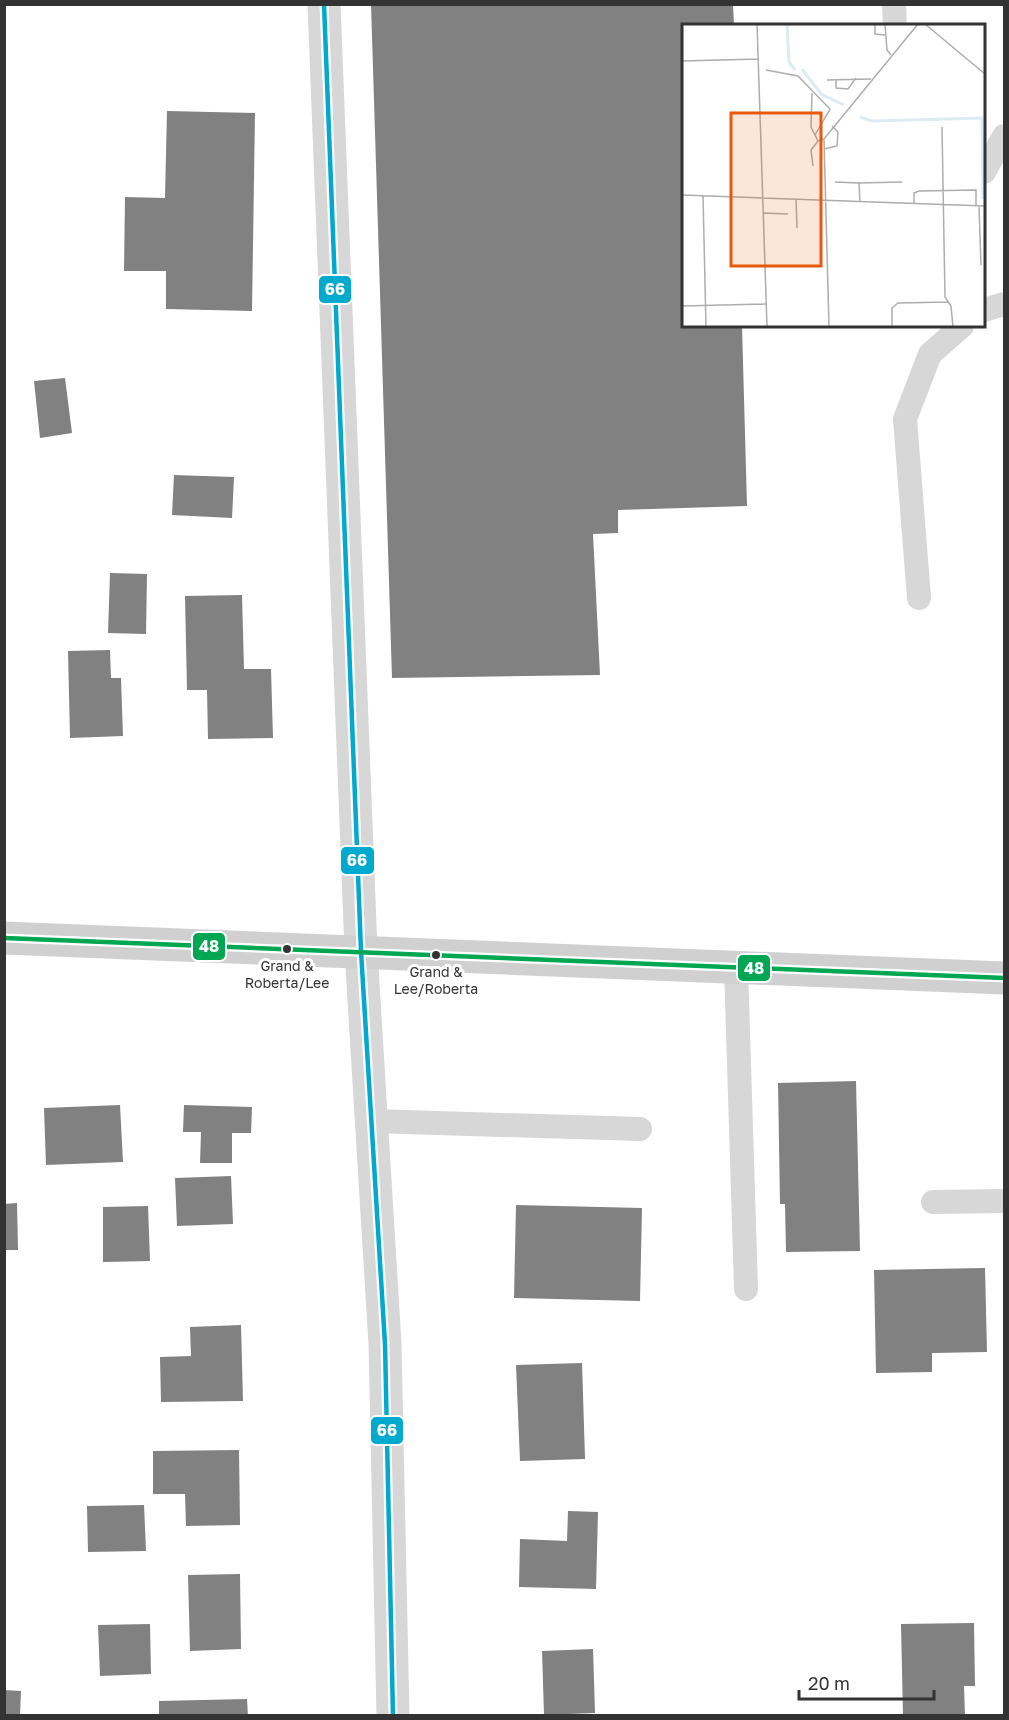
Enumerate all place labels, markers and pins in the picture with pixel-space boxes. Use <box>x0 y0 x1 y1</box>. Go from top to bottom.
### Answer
marker: Grand & Roberta/Lee <box>281 943 293 955</box>
marker: Grand & Lee/Roberta <box>430 949 442 961</box>
place label: Grand & Roberta/Lee <box>245 957 329 991</box>
place label: Grand & Lee/Roberta <box>394 963 478 997</box>

